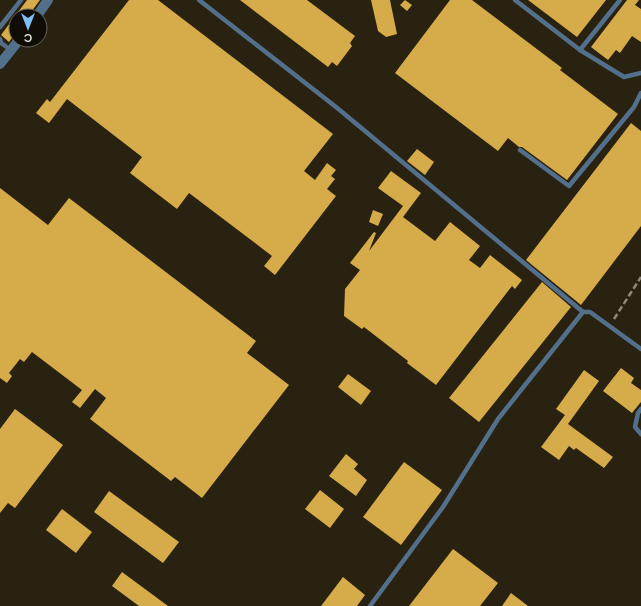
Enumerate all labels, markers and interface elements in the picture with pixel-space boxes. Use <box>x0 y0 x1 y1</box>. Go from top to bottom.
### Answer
north arrow <box>8 8 48 48</box>
text: С <box>24 31 32 46</box>

